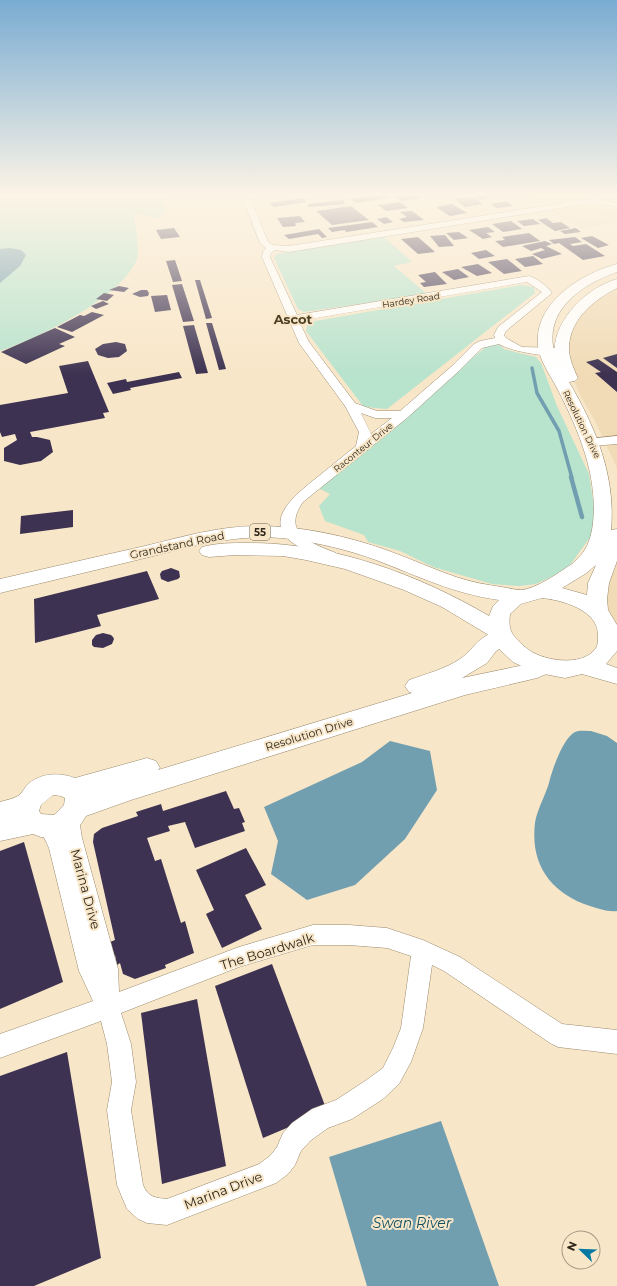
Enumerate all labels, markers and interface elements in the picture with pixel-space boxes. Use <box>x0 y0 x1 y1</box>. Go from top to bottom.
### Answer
street label: Hardey Road <box>381 290 441 310</box>
district label: Ascot <box>273 311 313 327</box>
street label: Resolution Drive <box>561 388 603 460</box>
street label: Raconteur Drive <box>331 419 395 474</box>
road number: 55 <box>250 524 270 540</box>
street label: Grandstand Road <box>128 528 226 562</box>
street label: Resolution Drive <box>264 714 355 754</box>
street label: Marina Drive <box>68 847 104 931</box>
street label: The Boardwalk <box>218 929 316 973</box>
street label: Marina Drive <box>182 1168 265 1212</box>
water label: Swan River <box>373 1214 452 1232</box>
north arrow <box>561 1230 601 1270</box>
text: N <box>564 1239 580 1253</box>

